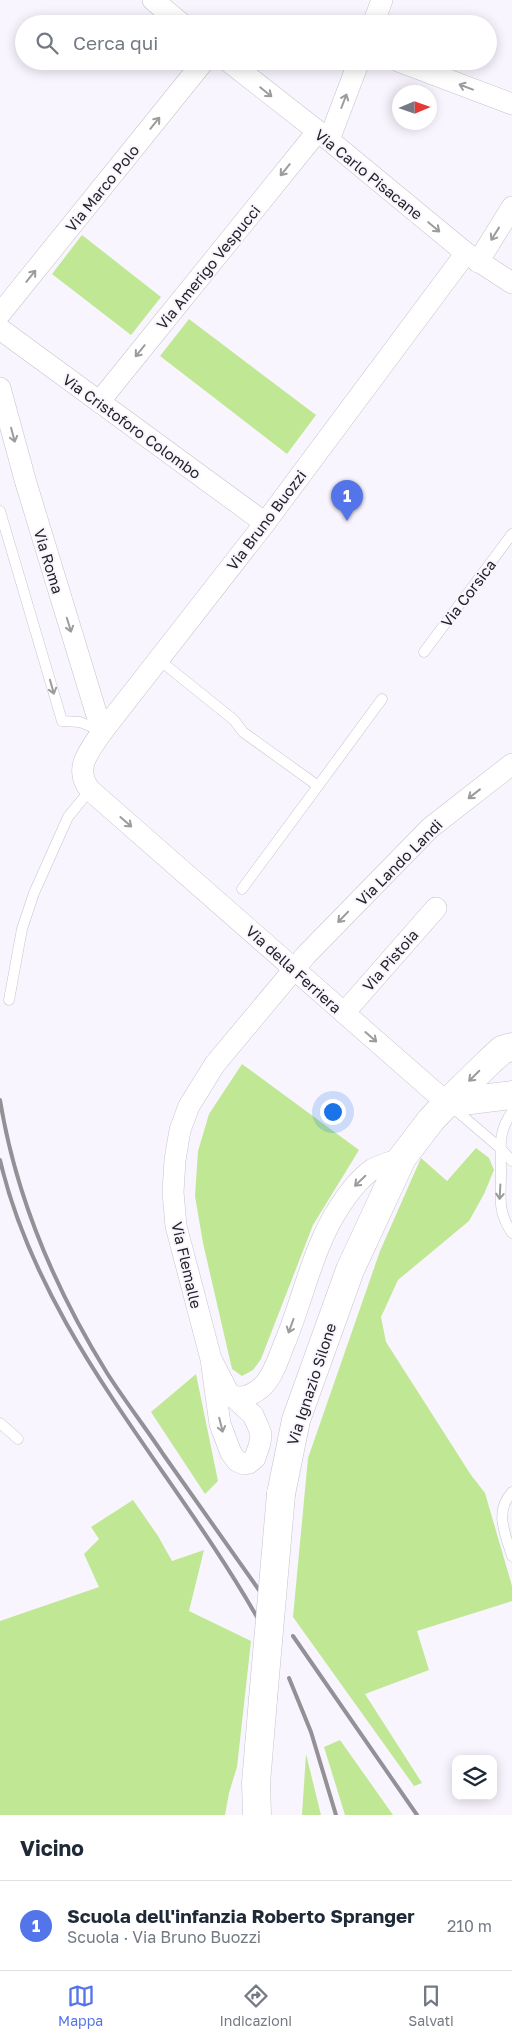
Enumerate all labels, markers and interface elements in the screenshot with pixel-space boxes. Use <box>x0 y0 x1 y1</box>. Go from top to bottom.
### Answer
search box <box>15 15 497 70</box>
icon: search <box>33 29 61 57</box>
text: Cerca qui <box>73 31 158 54</box>
one-way arrow <box>459 82 475 91</box>
north arrow <box>392 85 437 130</box>
one-way arrow <box>260 86 273 97</box>
one-way arrow <box>340 94 349 109</box>
one-way arrow <box>149 117 160 130</box>
street label: Via Carlo Pisacane <box>312 125 427 223</box>
street label: Via Marco Polo <box>61 141 143 235</box>
one-way arrow <box>280 163 291 176</box>
street label: Via Amerigo Vespucci <box>152 201 264 333</box>
one-way arrow <box>427 221 440 232</box>
one-way arrow <box>490 227 500 241</box>
one-way arrow <box>25 270 36 283</box>
one-way arrow <box>134 344 145 357</box>
street label: Via Cristoforo Colombo <box>59 370 205 482</box>
one-way arrow <box>8 427 18 443</box>
street label: Via Bruno Buozzi <box>222 466 310 574</box>
pin: 1 <box>331 480 363 521</box>
street label: Via Roma <box>31 526 67 596</box>
street label: Via Corsica <box>437 556 499 630</box>
one-way arrow <box>65 616 74 632</box>
one-way arrow <box>47 678 57 694</box>
one-way arrow <box>467 789 481 799</box>
street label: Via Lando Landi <box>352 815 446 909</box>
one-way arrow <box>120 817 133 828</box>
one-way arrow <box>337 911 349 924</box>
street label: Via della Ferriera <box>243 921 345 1017</box>
street label: Via Pistoia <box>358 926 422 994</box>
one-way arrow <box>365 1031 378 1043</box>
one-way arrow <box>468 1070 480 1082</box>
your location <box>320 1099 346 1125</box>
one-way arrow <box>354 1175 367 1187</box>
one-way arrow <box>496 1183 505 1199</box>
street label: Via Flemalle <box>168 1220 206 1310</box>
one-way arrow <box>286 1318 295 1334</box>
street label: Via Ignazio Silone <box>283 1320 339 1447</box>
one-way arrow <box>217 1416 226 1432</box>
map controls <box>452 1755 497 1800</box>
button: layers <box>452 1755 497 1800</box>
text: Vicino <box>20 1835 84 1861</box>
text: Scuola dell'infanzia Roberto Spranger <box>67 1904 415 1927</box>
text: 1 <box>32 1916 40 1936</box>
text: 210 m <box>447 1916 492 1936</box>
text: Scuola · Via Bruno Buozzi <box>67 1927 261 1947</box>
tab: Mappa <box>58 1982 103 2029</box>
tab: Indicazioni <box>219 1982 292 2029</box>
tab: Salvati <box>408 1982 454 2029</box>

